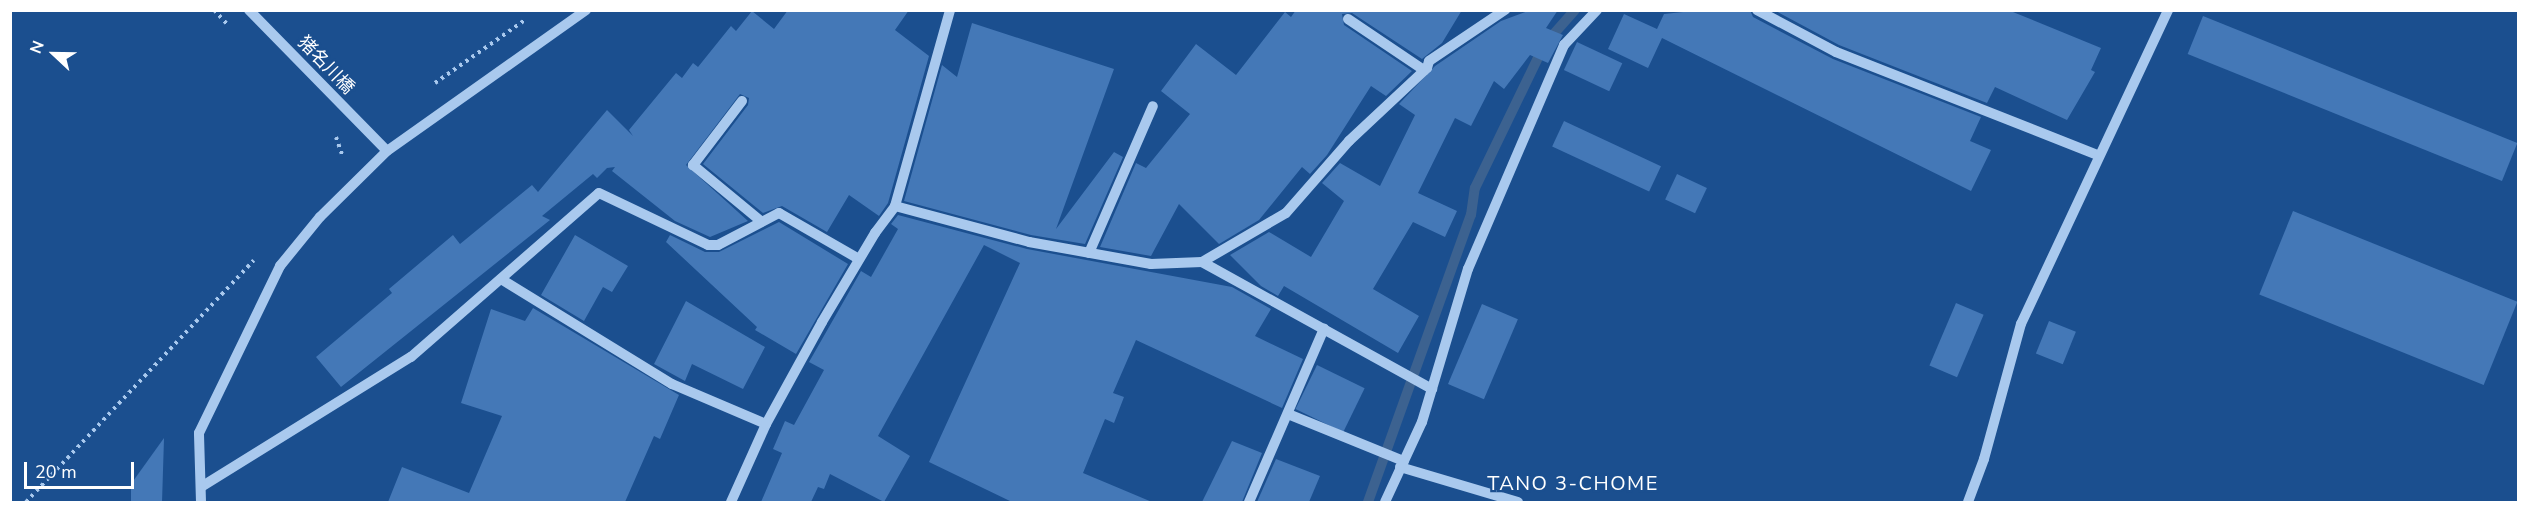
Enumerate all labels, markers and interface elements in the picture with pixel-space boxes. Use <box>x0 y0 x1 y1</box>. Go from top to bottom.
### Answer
north arrow <box>24 24 84 84</box>
street label: 猪名川橋 <box>293 32 359 98</box>
text: N <box>25 38 50 57</box>
scale bar <box>27 450 136 488</box>
text: 20 m <box>35 460 77 484</box>
district label: TANO 3-CHOME <box>1487 471 1659 495</box>

